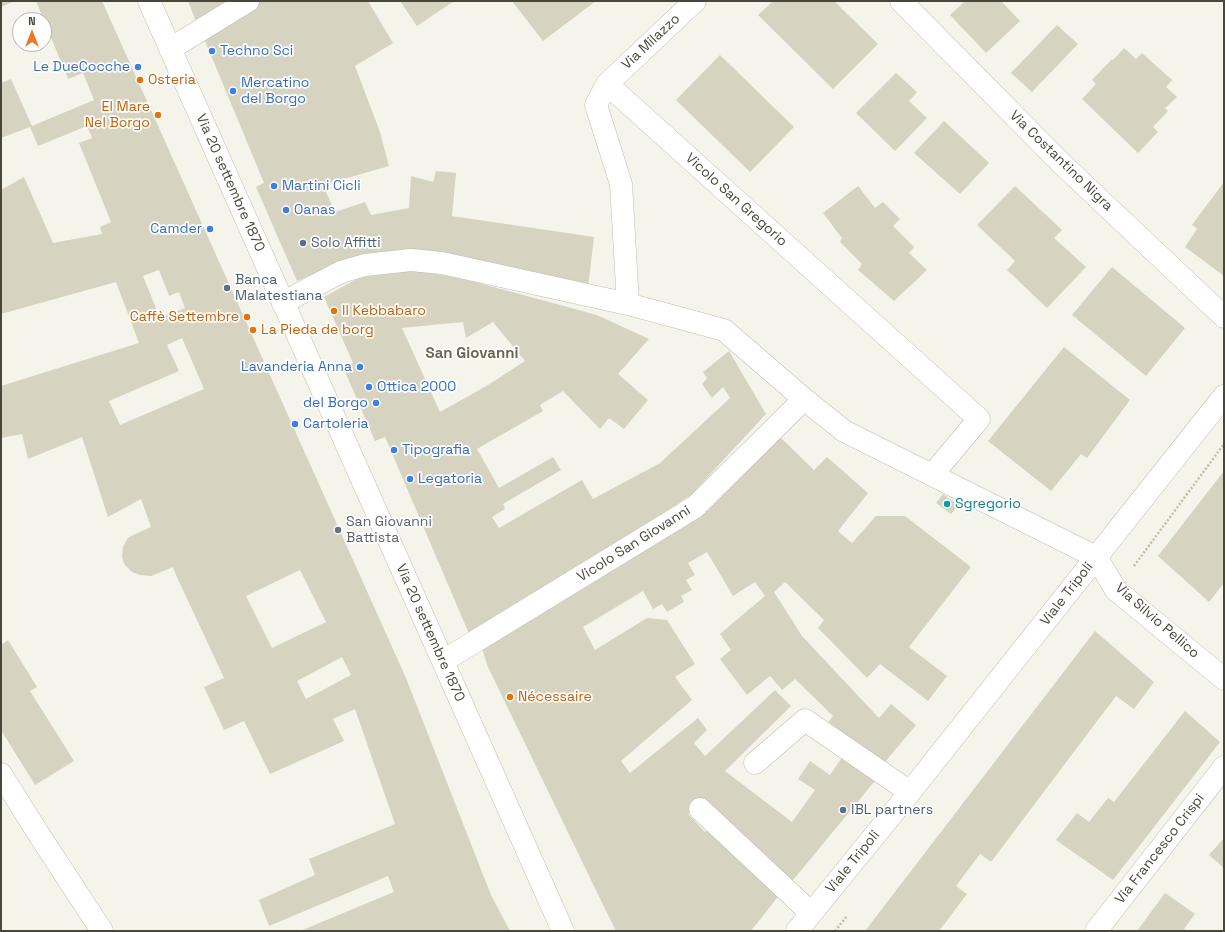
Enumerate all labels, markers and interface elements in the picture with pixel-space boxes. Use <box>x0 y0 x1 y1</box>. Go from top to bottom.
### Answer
street label: Via Milazzo <box>618 11 684 73</box>
north arrow <box>12 12 52 52</box>
text: N <box>28 14 36 28</box>
place label: Techno Sci <box>220 43 293 59</box>
marker: Techno Sci <box>207 46 217 56</box>
place label: Le DueCocche <box>33 59 130 75</box>
marker: Le DueCocche <box>133 62 143 72</box>
place label: Osteria <box>148 72 196 88</box>
marker: Osteria <box>135 75 145 85</box>
place label: Mercatino del Borgo <box>241 75 310 108</box>
marker: Mercatino del Borgo <box>228 86 238 96</box>
place label: El Mare Nel Borgo <box>85 99 150 132</box>
street label: Via Costantino Nigra <box>1006 107 1116 215</box>
marker: El Mare Nel Borgo <box>153 110 163 120</box>
street label: Via 20 settembre 1870 <box>192 112 268 254</box>
street label: Vicolo San Gregorio <box>682 150 790 250</box>
place label: Martini Cicli <box>282 178 361 194</box>
marker: Martini Cicli <box>269 181 279 191</box>
place label: Oanas <box>294 202 335 218</box>
marker: Oanas <box>281 205 291 215</box>
place label: Camder <box>150 221 202 237</box>
marker: Camder <box>205 224 215 234</box>
place label: Solo Affitti <box>311 235 381 251</box>
marker: Solo Affitti <box>298 238 308 248</box>
place label: Banca Malatestiana <box>235 272 322 304</box>
marker: Banca Malatestiana <box>222 283 232 293</box>
place label: Il Kebbabaro <box>342 303 426 319</box>
marker: Il Kebbabaro <box>329 306 339 316</box>
place label: Caffè Settembre <box>130 309 239 325</box>
marker: Caffè Settembre <box>242 312 252 322</box>
place label: La Pieda de borg <box>261 322 374 338</box>
marker: La Pieda de borg <box>248 325 258 335</box>
district label: San Giovanni <box>426 345 518 363</box>
place label: Lavanderia Anna <box>241 359 352 375</box>
marker: Lavanderia Anna <box>355 362 365 372</box>
place label: Ottica 2000 <box>377 379 456 395</box>
marker: Ottica 2000 <box>364 382 374 392</box>
place label: del Borgo <box>303 395 368 411</box>
marker: del Borgo <box>371 398 381 408</box>
place label: Cartoleria <box>303 416 369 432</box>
marker: Cartoleria <box>290 419 300 429</box>
place label: Tipografia <box>402 442 470 458</box>
marker: Tipografia <box>389 445 399 455</box>
place label: Legatoria <box>418 471 482 487</box>
marker: Legatoria <box>405 474 415 484</box>
place label: Sgregorio <box>955 496 1021 512</box>
marker: Sgregorio <box>942 499 952 509</box>
street label: Vicolo San Giovanni <box>574 502 694 586</box>
place label: San Giovanni Battista <box>346 514 432 546</box>
marker: San Giovanni Battista <box>333 525 343 535</box>
street label: Viale Tripoli <box>1037 559 1097 629</box>
street label: Via 20 settembre 1870 <box>392 562 468 704</box>
street label: Via Silvio Pellico <box>1111 580 1203 662</box>
place label: Nécessaire <box>518 689 592 705</box>
marker: Nécessaire <box>505 692 515 702</box>
street label: Via Francesco Crispi <box>1112 791 1208 907</box>
place label: IBL partners <box>851 802 933 818</box>
marker: IBL partners <box>838 805 848 815</box>
street label: Viale Tripoli <box>823 827 883 897</box>

